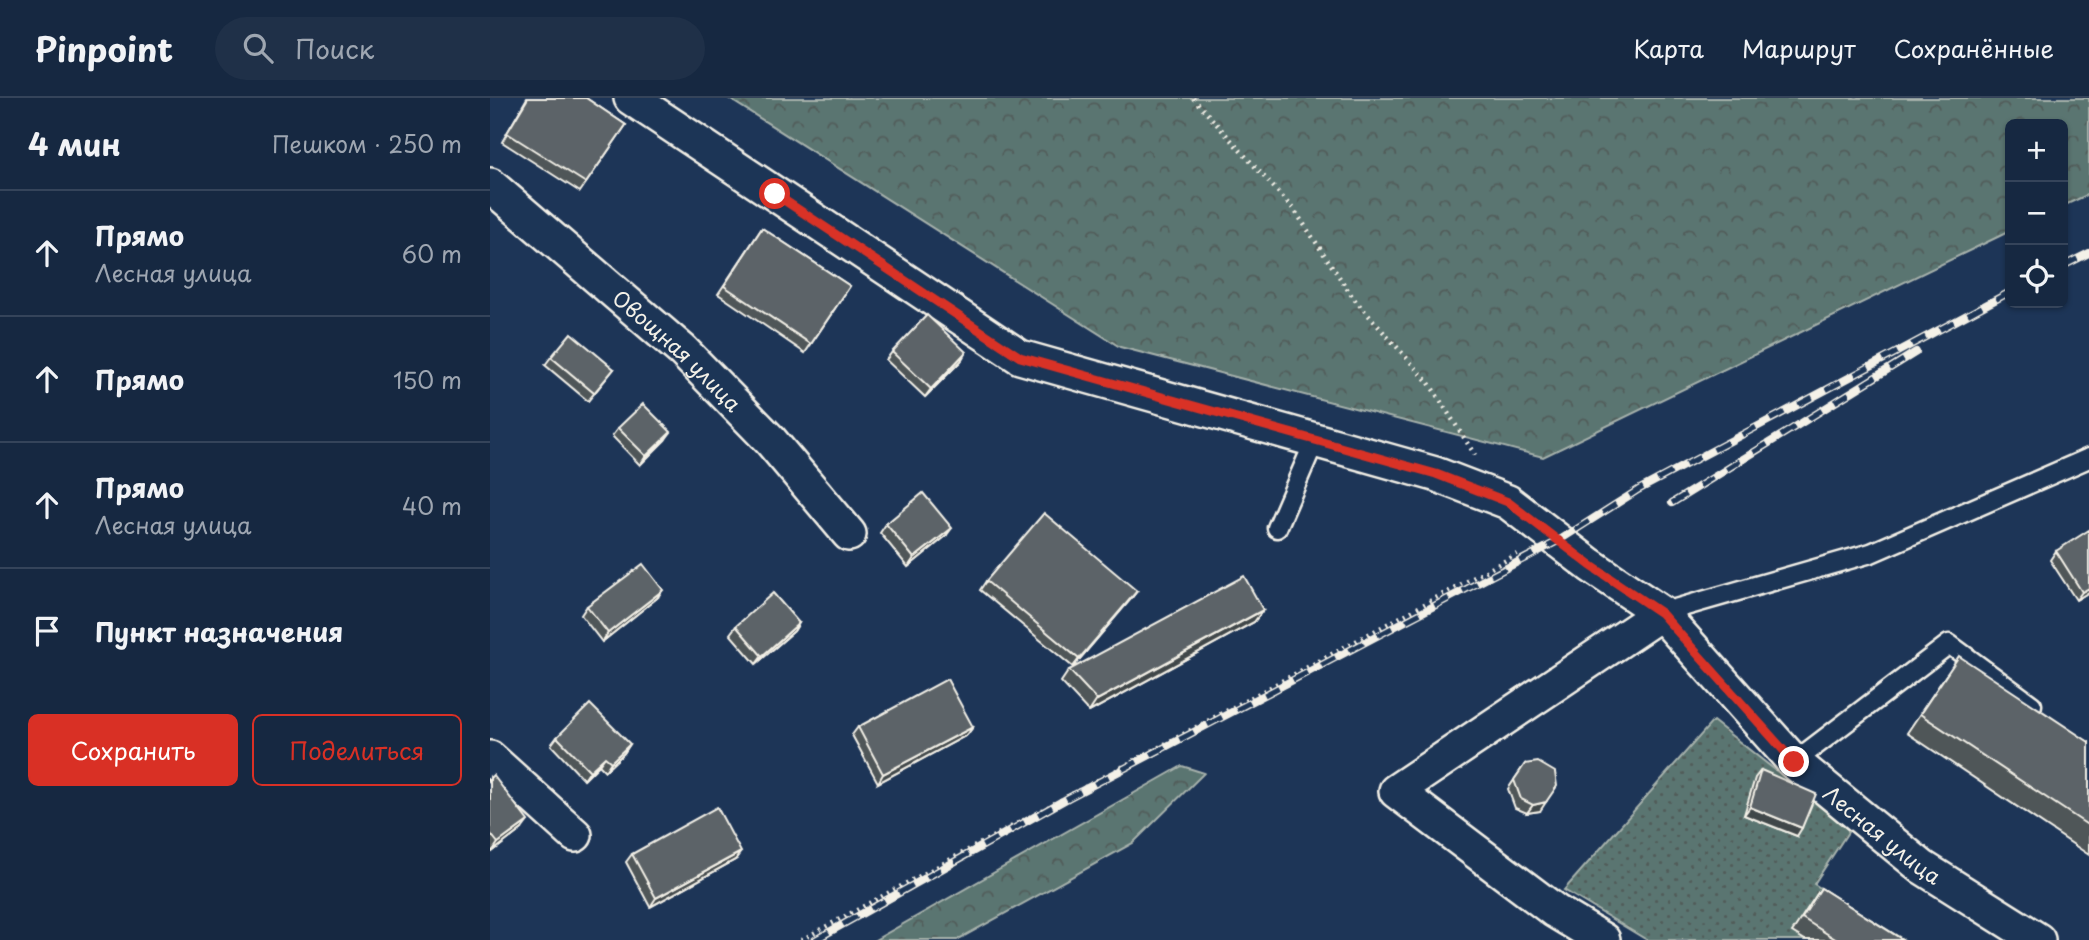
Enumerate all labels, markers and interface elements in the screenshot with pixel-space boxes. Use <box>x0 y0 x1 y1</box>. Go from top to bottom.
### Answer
search box <box>215 17 705 80</box>
text: Pinpoint <box>35 23 173 73</box>
icon: search <box>239 29 277 67</box>
text: Поиск <box>295 29 374 68</box>
text: Карта <box>1633 30 1704 66</box>
text: Маршрут <box>1742 30 1856 66</box>
text: Сохранённые <box>1894 30 2054 66</box>
map controls <box>2005 119 2068 308</box>
button: + <box>2005 119 2068 182</box>
text: 4 мин <box>28 121 121 166</box>
text: Пешком · 250 m <box>272 126 462 161</box>
route start <box>759 178 790 209</box>
button: − <box>2005 182 2068 245</box>
text: Прямо <box>95 216 184 255</box>
icon: ahead <box>28 234 66 272</box>
text: 60 m <box>402 236 462 271</box>
button: locate <box>2005 245 2068 308</box>
text: Лесная улица <box>95 255 251 290</box>
street label: Овощная улица <box>606 282 750 419</box>
icon: ahead <box>28 360 66 398</box>
text: Прямо <box>95 360 184 399</box>
text: 150 m <box>393 362 462 397</box>
text: Прямо <box>95 468 184 507</box>
icon: ahead <box>28 486 66 524</box>
text: 40 m <box>402 488 462 523</box>
text: Лесная улица <box>95 507 251 542</box>
icon: arrive <box>28 612 66 650</box>
text: Пункт назначения <box>95 612 343 651</box>
button: Сохранить <box>28 714 238 786</box>
button: Поделиться <box>252 714 462 786</box>
route end <box>1778 746 1809 777</box>
street label: Лесная улица <box>1817 777 1948 892</box>

